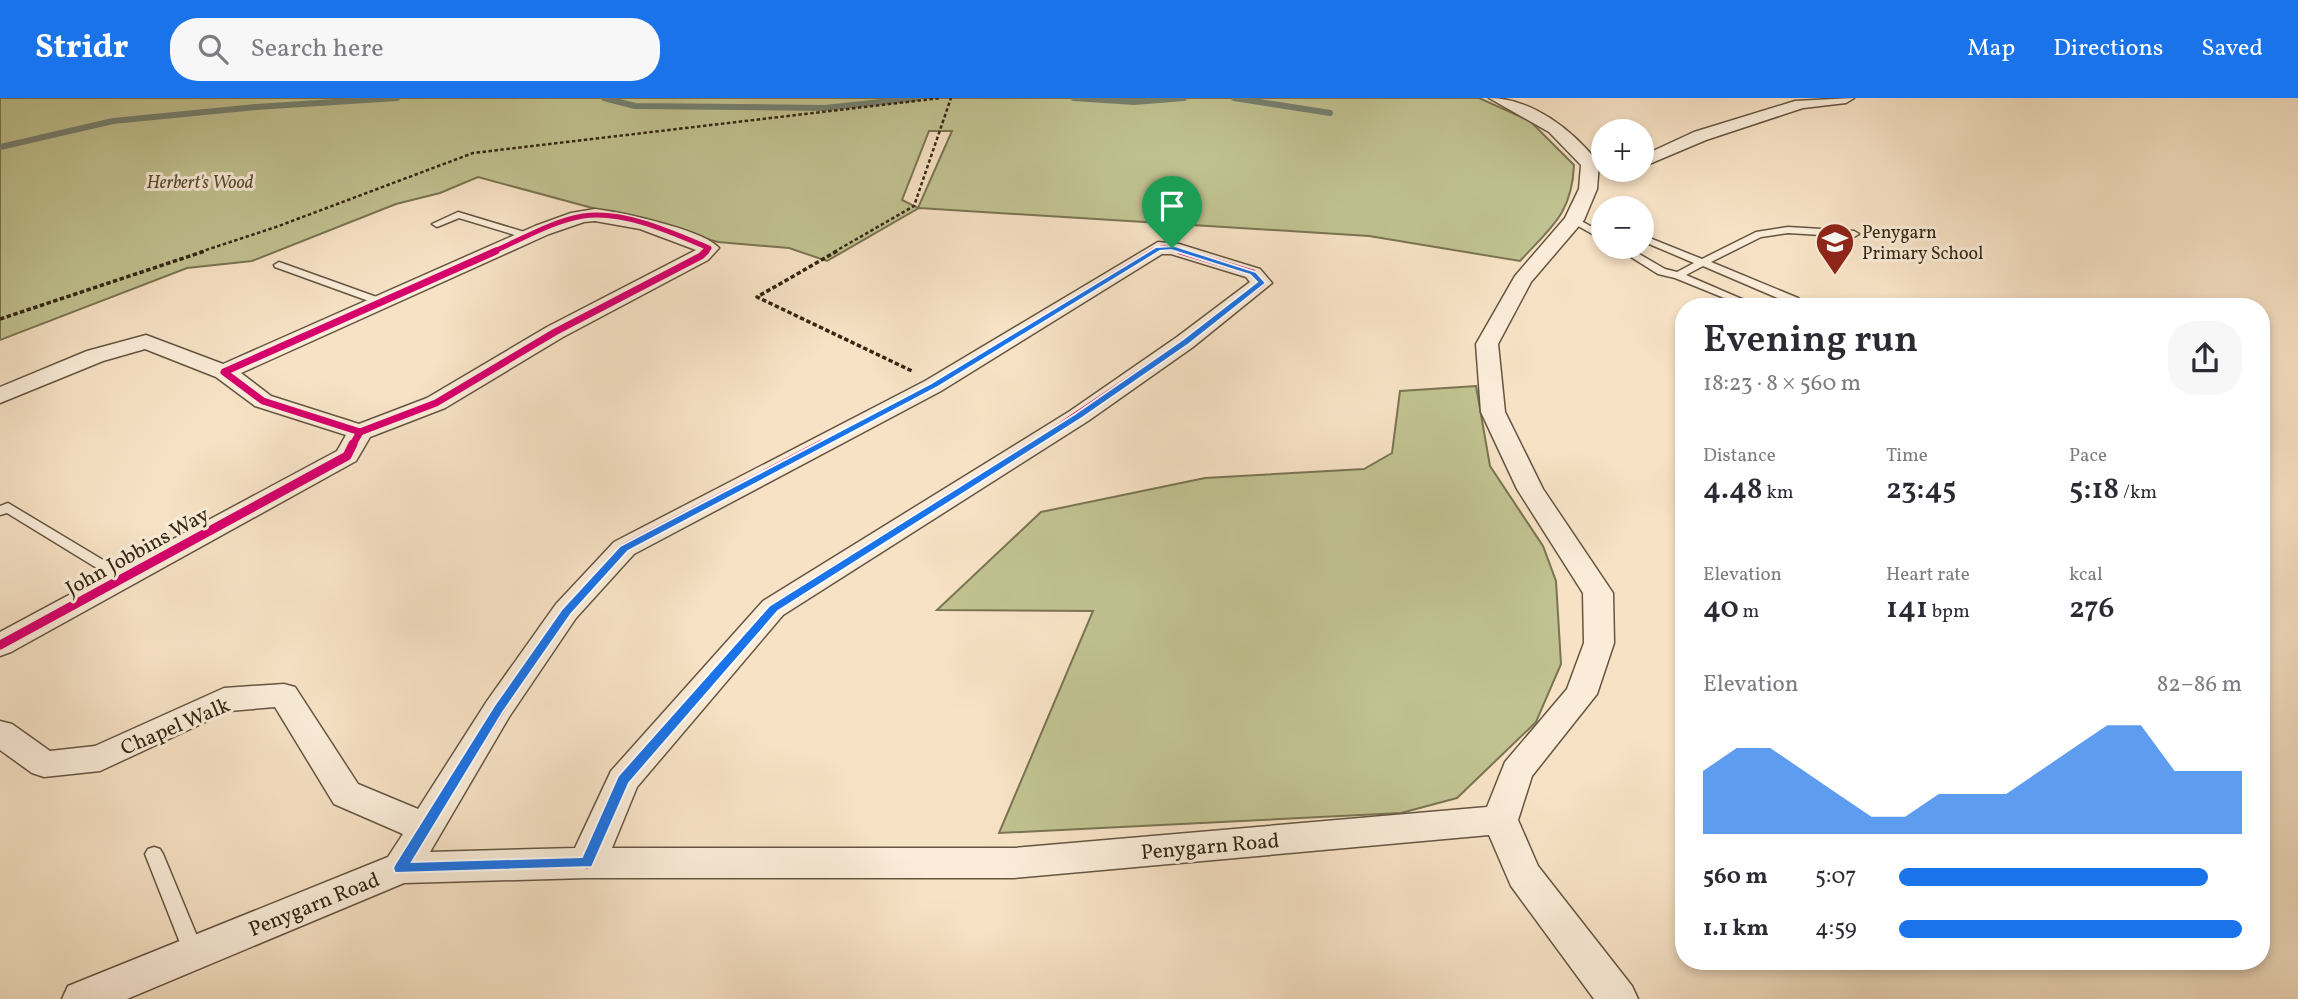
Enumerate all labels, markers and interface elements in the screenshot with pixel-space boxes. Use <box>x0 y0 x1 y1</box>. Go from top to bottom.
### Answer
search box <box>170 18 660 81</box>
text: Stridr <box>35 26 128 72</box>
icon: search <box>194 30 232 68</box>
text: Search here <box>250 31 384 67</box>
text: Map <box>1967 32 2015 66</box>
text: Directions <box>2053 32 2163 66</box>
text: Saved <box>2201 32 2263 66</box>
map controls <box>1591 119 1654 259</box>
button: + <box>1591 119 1654 182</box>
park label: Herbert's Wood <box>147 171 254 196</box>
pin <box>1142 176 1202 248</box>
icon: arrive <box>1153 187 1191 225</box>
button: − <box>1591 196 1654 259</box>
school or university icon: Penygarn Primary School <box>1814 221 1856 276</box>
place label: Penygarn Primary School <box>1862 221 1983 267</box>
text: Evening run <box>1703 315 1918 368</box>
button: share <box>2168 321 2242 395</box>
text: 18:23 · 8 × 560 m <box>1703 368 1861 400</box>
text: Distance <box>1703 443 1776 469</box>
text: Time <box>1886 443 1928 469</box>
text: Pace <box>2069 443 2107 469</box>
text: 4.48 <box>1703 469 1763 511</box>
text: 23:45 <box>1886 469 1956 511</box>
text: 5:18 <box>2069 469 2119 511</box>
text: km <box>1763 480 1794 506</box>
text: /km <box>2119 480 2157 506</box>
street label: John Jobbins Way <box>61 501 215 604</box>
text: Elevation <box>1703 562 1782 588</box>
text: Heart rate <box>1886 562 1970 588</box>
text: kcal <box>2069 562 2103 588</box>
text: 40 <box>1703 588 1739 630</box>
text: 141 <box>1886 588 1928 630</box>
text: 276 <box>2069 588 2114 630</box>
text: m <box>1739 599 1759 625</box>
text: bpm <box>1928 599 1970 625</box>
text: Elevation <box>1703 669 1799 701</box>
text: 82–86 m <box>2157 669 2242 701</box>
street label: Chapel Walk <box>116 691 235 763</box>
street label: Penygarn Road <box>1140 827 1281 868</box>
text: 560 m <box>1703 861 1768 893</box>
text: 5:07 <box>1815 861 1856 893</box>
street label: Penygarn Road <box>245 866 384 945</box>
text: 1.1 km <box>1703 913 1769 945</box>
text: 4:59 <box>1815 913 1857 945</box>

